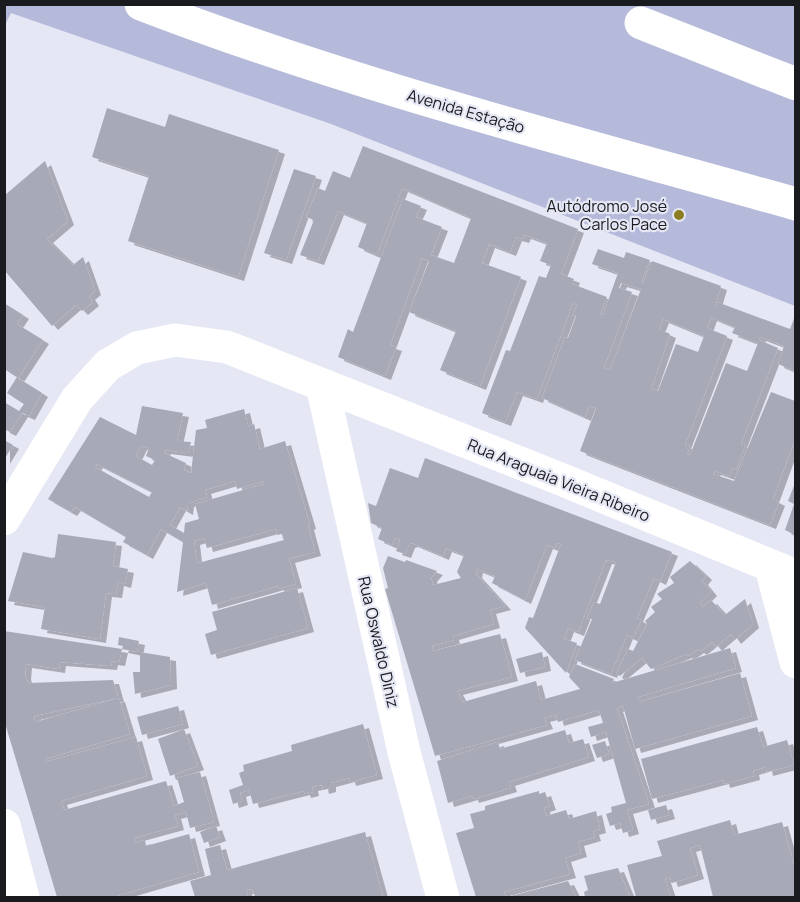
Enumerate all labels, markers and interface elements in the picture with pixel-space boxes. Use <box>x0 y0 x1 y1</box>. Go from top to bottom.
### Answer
street label: Avenida Estação <box>405 84 527 138</box>
place label: Autódromo José Carlos Pace <box>547 195 667 235</box>
marker: Autódromo José Carlos Pace <box>672 208 686 222</box>
street label: Rua Araguaia Vieira Ribeiro <box>464 433 654 527</box>
street label: Rua Oswaldo Diniz <box>353 574 405 710</box>

